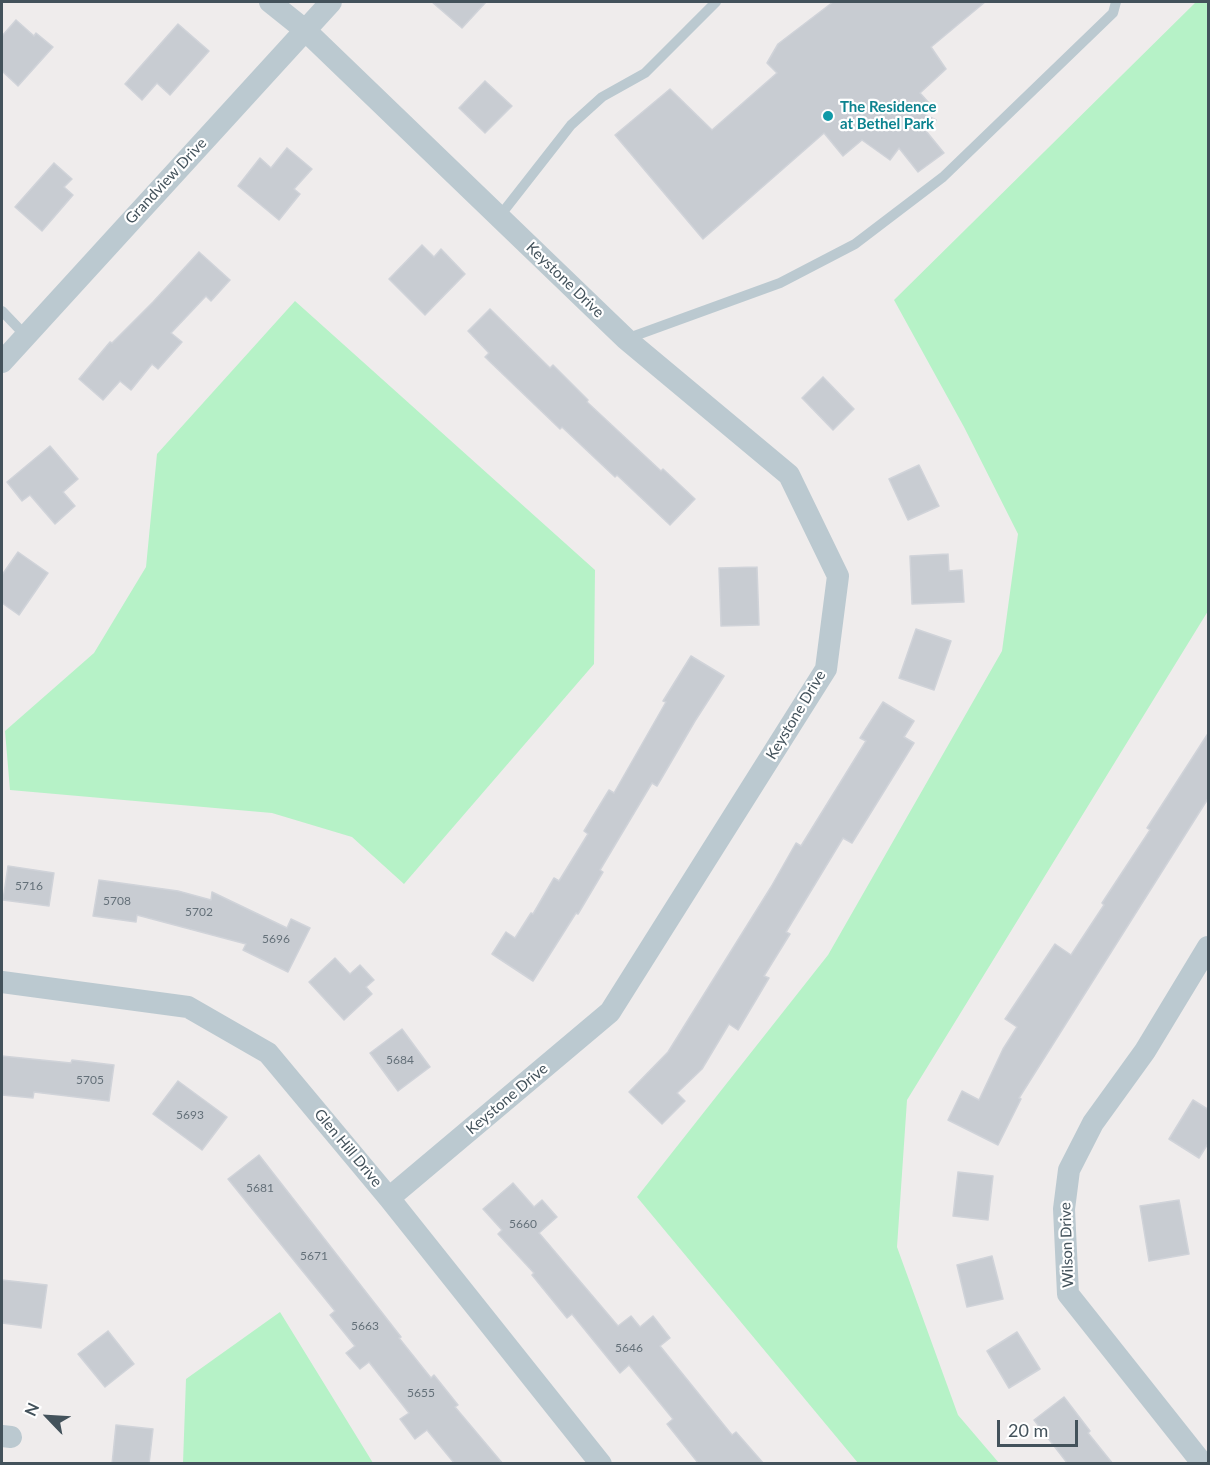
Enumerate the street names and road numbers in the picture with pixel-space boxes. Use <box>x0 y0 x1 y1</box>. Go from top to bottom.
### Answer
street label: Grandview Drive <box>122 134 210 228</box>
street label: Keystone Drive <box>522 238 608 322</box>
street label: Keystone Drive <box>762 667 830 763</box>
street label: Keystone Drive <box>463 1060 551 1138</box>
street label: Glen Hill Drive <box>310 1105 386 1191</box>
street label: Wilson Drive <box>1057 1202 1077 1288</box>

